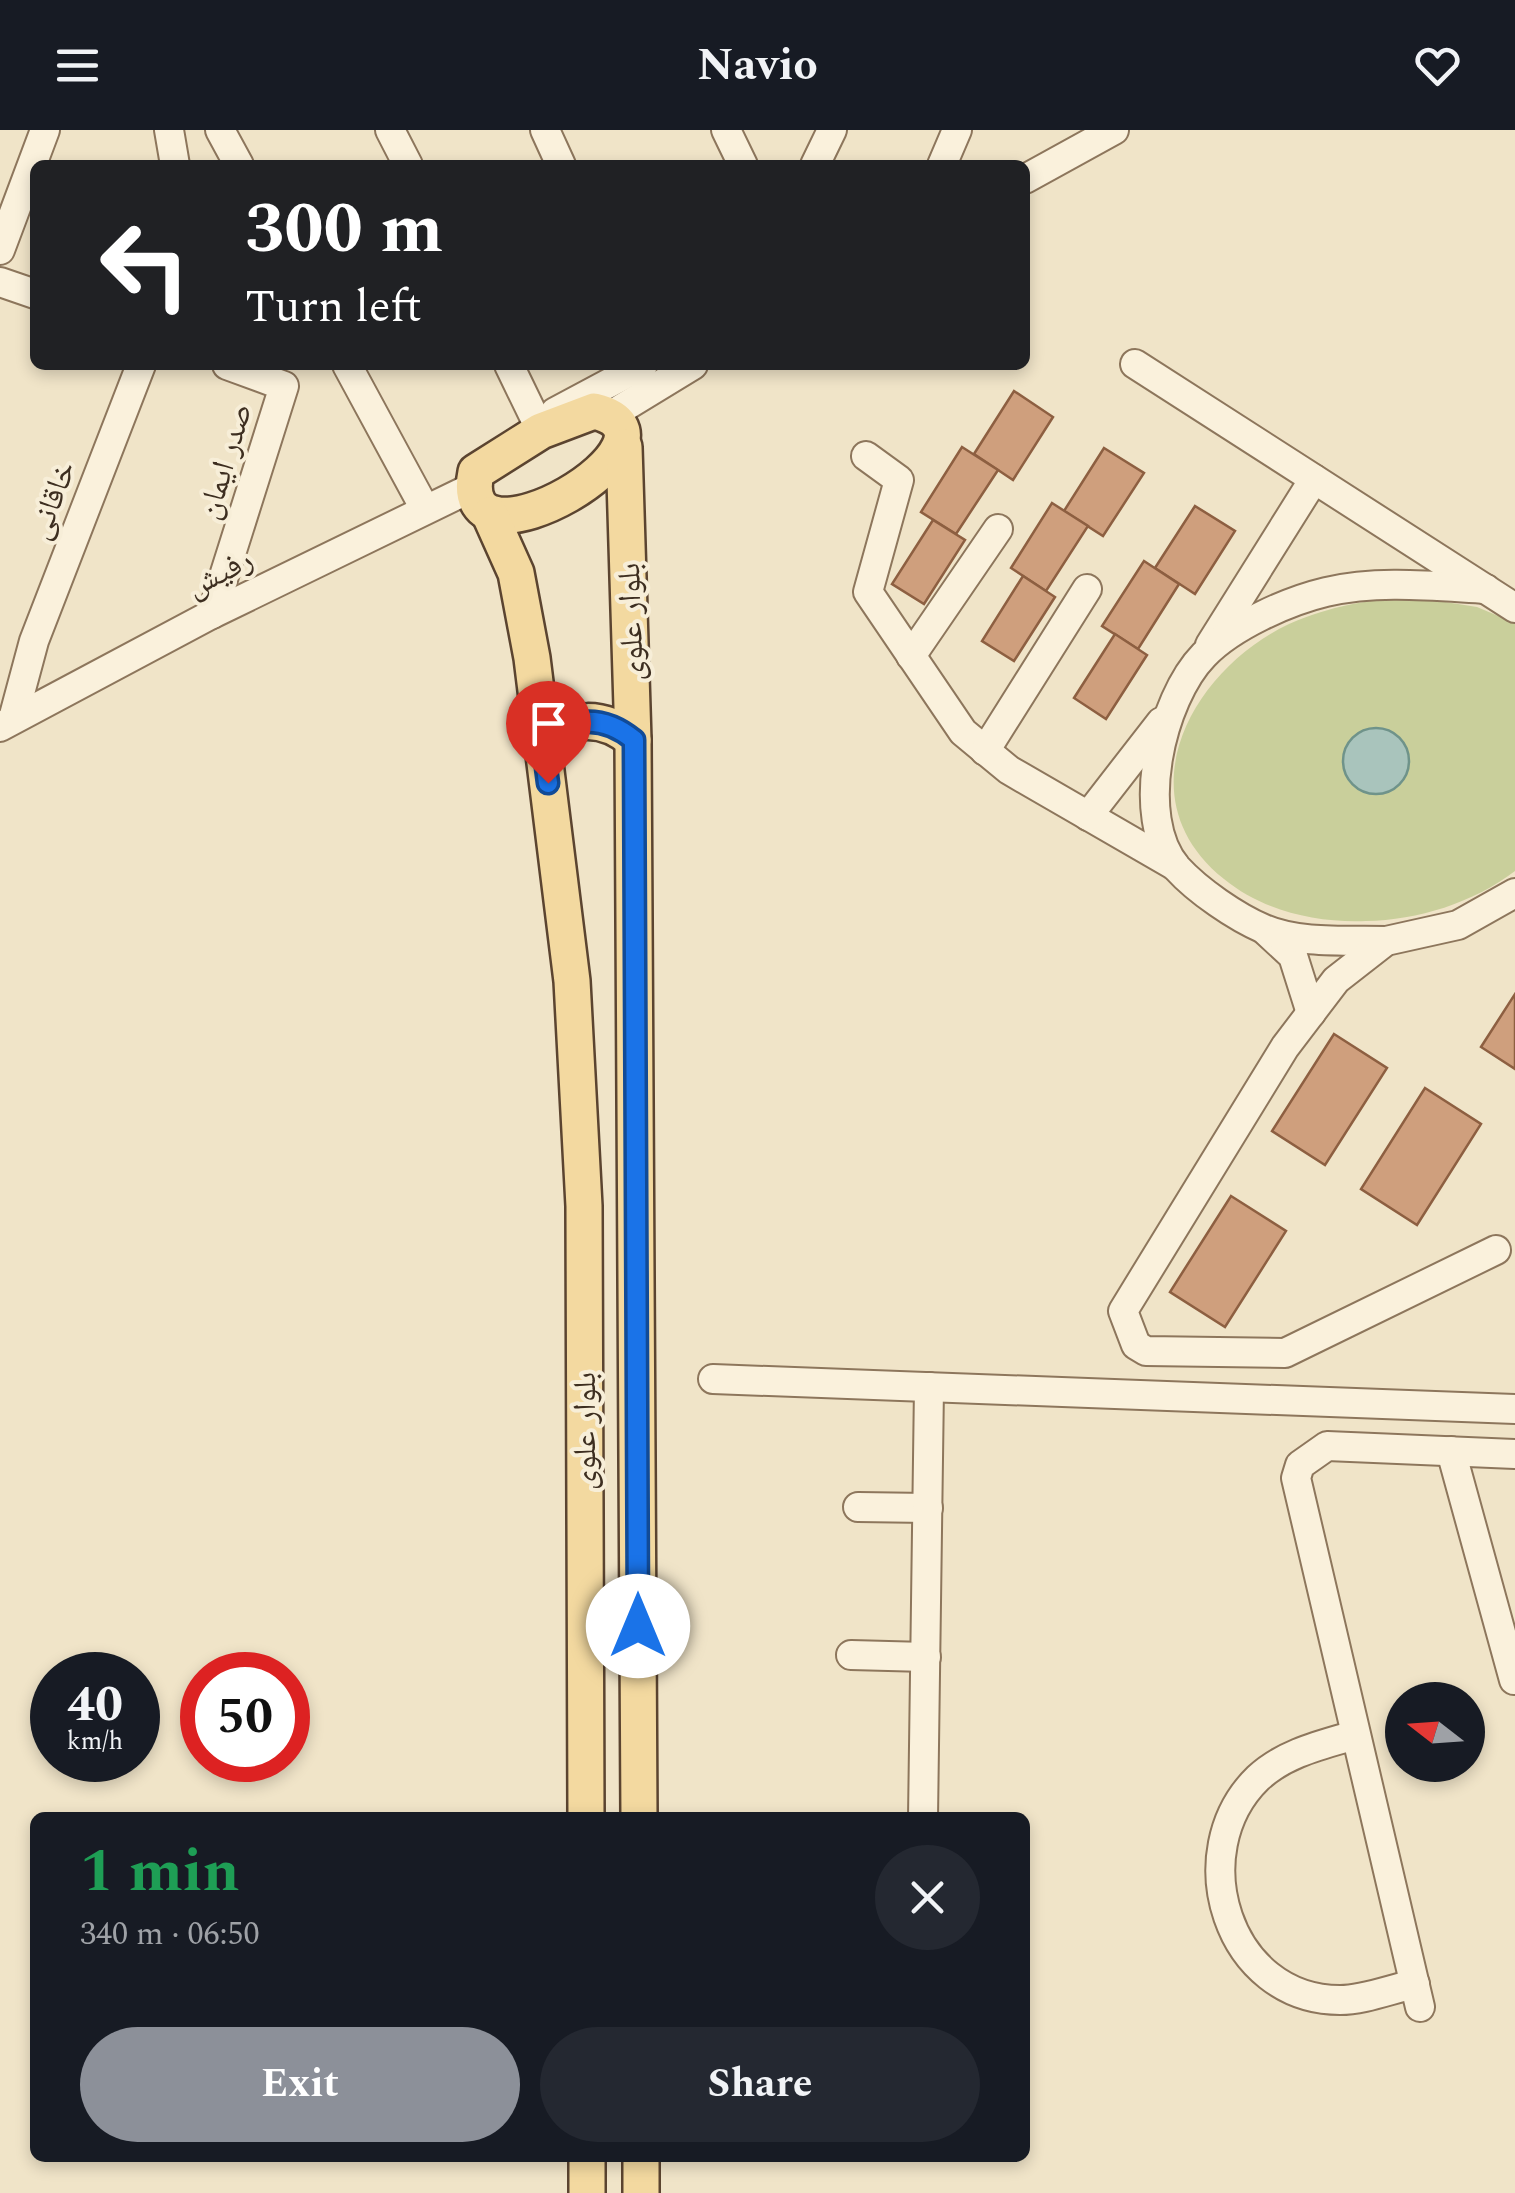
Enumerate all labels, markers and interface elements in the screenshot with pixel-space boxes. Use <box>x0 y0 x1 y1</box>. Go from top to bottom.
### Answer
text: Navio <box>697 31 818 100</box>
icon: menu <box>50 38 105 93</box>
icon: heart <box>1410 38 1465 93</box>
text: 300 m <box>245 177 443 283</box>
icon: left <box>80 200 210 330</box>
text: Turn left <box>245 273 422 342</box>
street label: صدر ایمان <box>185 397 266 526</box>
street label: خاقانی <box>15 454 90 547</box>
street label: رفیش <box>177 536 262 611</box>
street label: بلوار علوی <box>605 562 658 682</box>
pin <box>506 681 591 784</box>
icon: arrive <box>521 696 576 751</box>
street label: بلوار علوی <box>561 1372 610 1490</box>
position arrow <box>586 1574 690 1678</box>
speed limit sign: 50 <box>180 1652 310 1782</box>
text: 40 <box>67 1667 123 1743</box>
north arrow <box>1385 1682 1485 1782</box>
map controls <box>1385 1682 1485 1782</box>
text: km/h <box>67 1723 123 1761</box>
text: 1 min <box>80 1826 240 1918</box>
button: close <box>875 1845 980 1950</box>
text: 340 m · 06:50 <box>80 1910 260 1959</box>
button: Exit <box>80 2027 520 2142</box>
button: Share <box>540 2027 980 2142</box>

